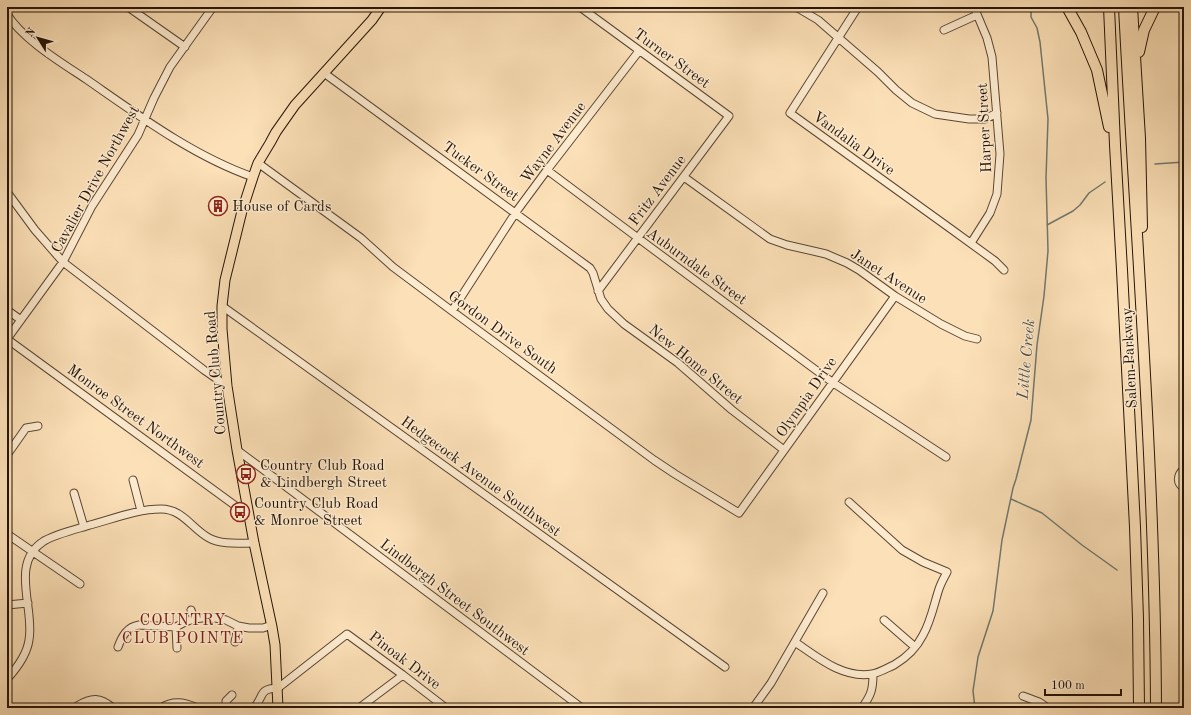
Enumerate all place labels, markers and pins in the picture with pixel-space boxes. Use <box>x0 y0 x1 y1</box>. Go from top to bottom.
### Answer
building icon: House of Cards <box>207 195 229 217</box>
place label: House of Cards <box>232 200 331 215</box>
place label: Country Club Road & Lindbergh Street <box>260 459 387 491</box>
bus stop icon: Country Club Road & Lindbergh Street <box>235 463 257 485</box>
place label: Country Club Road & Monroe Street <box>254 497 379 529</box>
bus stop icon: Country Club Road & Monroe Street <box>229 501 251 523</box>

